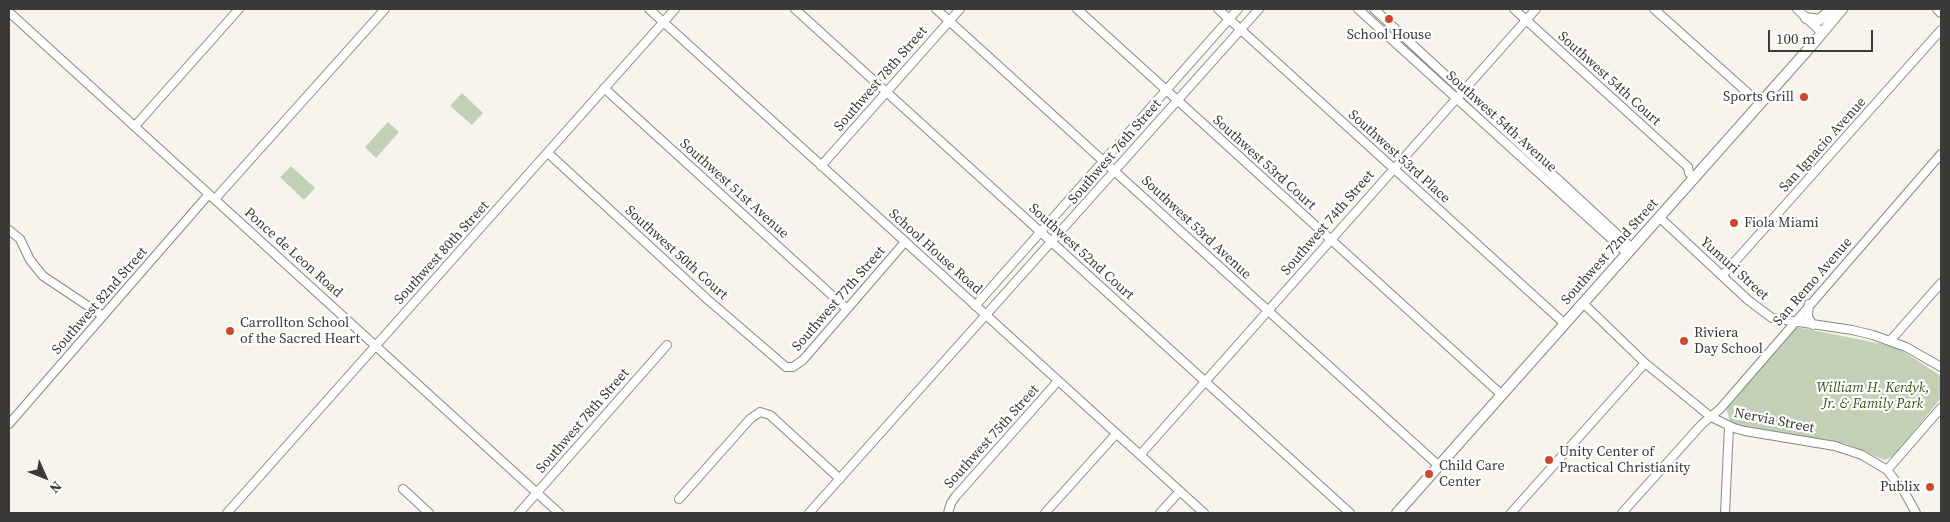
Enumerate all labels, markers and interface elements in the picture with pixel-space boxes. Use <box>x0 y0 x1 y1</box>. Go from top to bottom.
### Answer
marker: School House <box>1383 13 1395 25</box>
scale bar <box>1770 20 1875 52</box>
street label: Southwest 78th Street <box>831 23 931 135</box>
place label: School House <box>1347 27 1431 43</box>
street label: Southwest 54th Court <box>1554 28 1664 130</box>
text: 100 m <box>1776 28 1816 49</box>
street label: Southwest 54th Avenue <box>1442 68 1560 176</box>
place label: Sports Grill <box>1723 89 1794 105</box>
marker: Sports Grill <box>1798 91 1810 103</box>
street label: San Ignacio Avenue <box>1776 94 1870 196</box>
street label: Southwest 76th Street <box>1065 96 1165 208</box>
street label: Southwest 53rd Place <box>1345 107 1453 207</box>
street label: Southwest 53rd Court <box>1209 112 1319 214</box>
street label: Southwest 51st Avenue <box>676 136 792 242</box>
street label: Southwest 74th Street <box>1278 167 1378 279</box>
street label: Southwest 53rd Avenue <box>1138 173 1254 283</box>
street label: Southwest 72nd Street <box>1558 196 1662 308</box>
street label: Southwest 80th Street <box>391 198 493 308</box>
street label: Southwest 52nd Court <box>1025 200 1137 304</box>
street label: Southwest 50th Court <box>621 202 731 304</box>
street label: Ponce de Leon Road <box>240 204 346 302</box>
street label: School House Road <box>885 206 985 298</box>
place label: Fiola Miami <box>1744 215 1819 231</box>
marker: Fiola Miami <box>1728 217 1740 229</box>
street label: Yumuri Street <box>1696 234 1772 304</box>
street label: San Remo Avenue <box>1770 234 1856 330</box>
street label: Southwest 77th Street <box>789 243 889 355</box>
street label: Southwest 82nd Street <box>49 244 151 358</box>
place label: Carrollton School of the Sacred Heart <box>240 315 360 348</box>
marker: Carrollton School of the Sacred Heart <box>224 325 236 337</box>
place label: Riviera Day School <box>1694 325 1763 358</box>
marker: Riviera Day School <box>1678 335 1690 347</box>
street label: Southwest 78th Street <box>533 365 633 477</box>
park label: William H. Kerdyk, Jr. & Family Park <box>1816 380 1930 412</box>
street label: Southwest 75th Street <box>941 382 1043 492</box>
street label: Nervia Street <box>1733 405 1815 437</box>
place label: Unity Center of Practical Christianity <box>1559 444 1691 477</box>
north arrow <box>20 452 70 502</box>
marker: Unity Center of Practical Christianity <box>1543 454 1555 466</box>
place label: Child Care Center <box>1439 458 1505 491</box>
marker: Child Care Center <box>1423 468 1435 480</box>
text: N <box>45 477 67 498</box>
place label: Publix <box>1880 479 1920 495</box>
marker: Publix <box>1924 481 1936 493</box>

